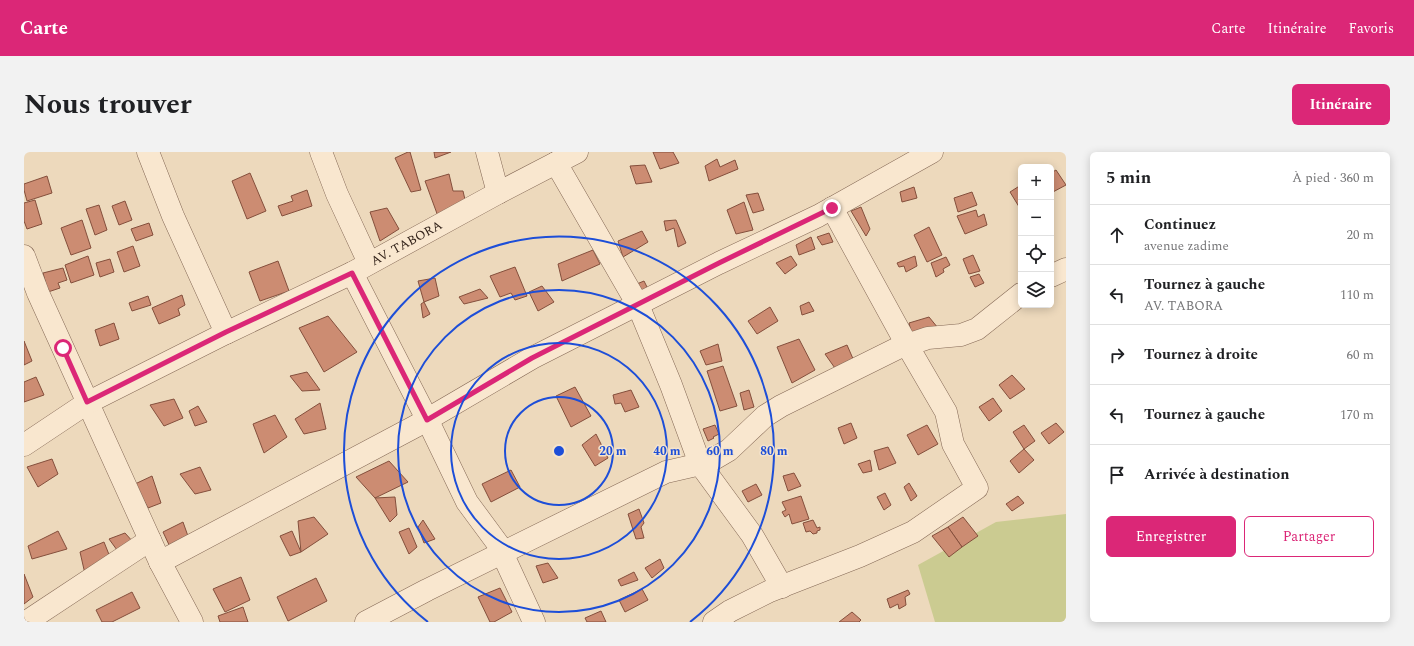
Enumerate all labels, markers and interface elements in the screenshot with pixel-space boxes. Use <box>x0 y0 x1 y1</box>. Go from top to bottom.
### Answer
text: Carte <box>20 14 68 43</box>
text: Carte <box>1211 18 1246 39</box>
text: Itinéraire <box>1268 18 1327 39</box>
text: Favoris <box>1349 18 1394 39</box>
text: Nous trouver <box>24 83 192 126</box>
button: Itinéraire <box>1292 84 1390 125</box>
map controls <box>1018 164 1054 308</box>
button: + <box>1018 164 1054 200</box>
text: 5 min <box>1106 165 1151 191</box>
text: À pied · 360 m <box>1292 168 1374 188</box>
route end <box>823 199 841 217</box>
button: − <box>1018 200 1054 236</box>
text: Continuez <box>1144 213 1216 236</box>
street label: AV. TABORA <box>367 215 446 271</box>
icon: ahead <box>1106 224 1128 246</box>
text: 20 m <box>1347 225 1374 245</box>
button: locate <box>1018 236 1054 272</box>
text: avenue zadime <box>1144 236 1229 256</box>
button: layers <box>1018 272 1054 308</box>
text: Tournez à gauche <box>1144 273 1265 296</box>
icon: left <box>1106 284 1128 306</box>
text: 110 m <box>1340 285 1374 305</box>
text: AV. TABORA <box>1144 296 1223 316</box>
route start <box>54 339 72 357</box>
text: Tournez à droite <box>1144 343 1258 366</box>
icon: right <box>1106 344 1128 366</box>
text: 60 m <box>1347 345 1374 365</box>
text: Tournez à gauche <box>1144 403 1265 426</box>
icon: left <box>1106 404 1128 426</box>
text: 170 m <box>1340 405 1374 425</box>
text: 20 m <box>599 442 627 461</box>
text: 40 m <box>653 442 681 461</box>
text: 60 m <box>706 442 734 461</box>
text: 80 m <box>760 442 788 461</box>
centre of rings <box>552 444 566 458</box>
text: Arrivée à destination <box>1144 463 1290 486</box>
icon: arrive <box>1106 464 1128 486</box>
button: Enregistrer <box>1106 516 1236 557</box>
button: Partager <box>1244 516 1374 557</box>

